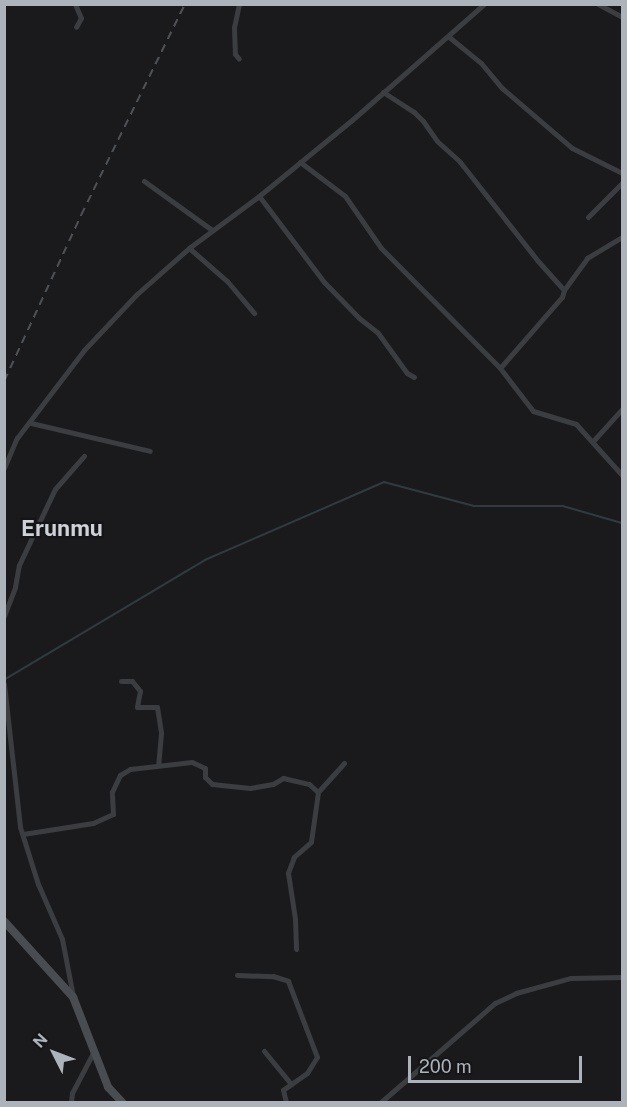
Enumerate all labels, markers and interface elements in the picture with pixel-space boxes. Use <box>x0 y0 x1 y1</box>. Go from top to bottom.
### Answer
district label: Erunmu <box>21 516 103 542</box>
north arrow <box>24 1023 84 1083</box>
text: N <box>29 1030 51 1052</box>
scale bar <box>411 1044 585 1082</box>
text: 200 m <box>419 1056 472 1077</box>

